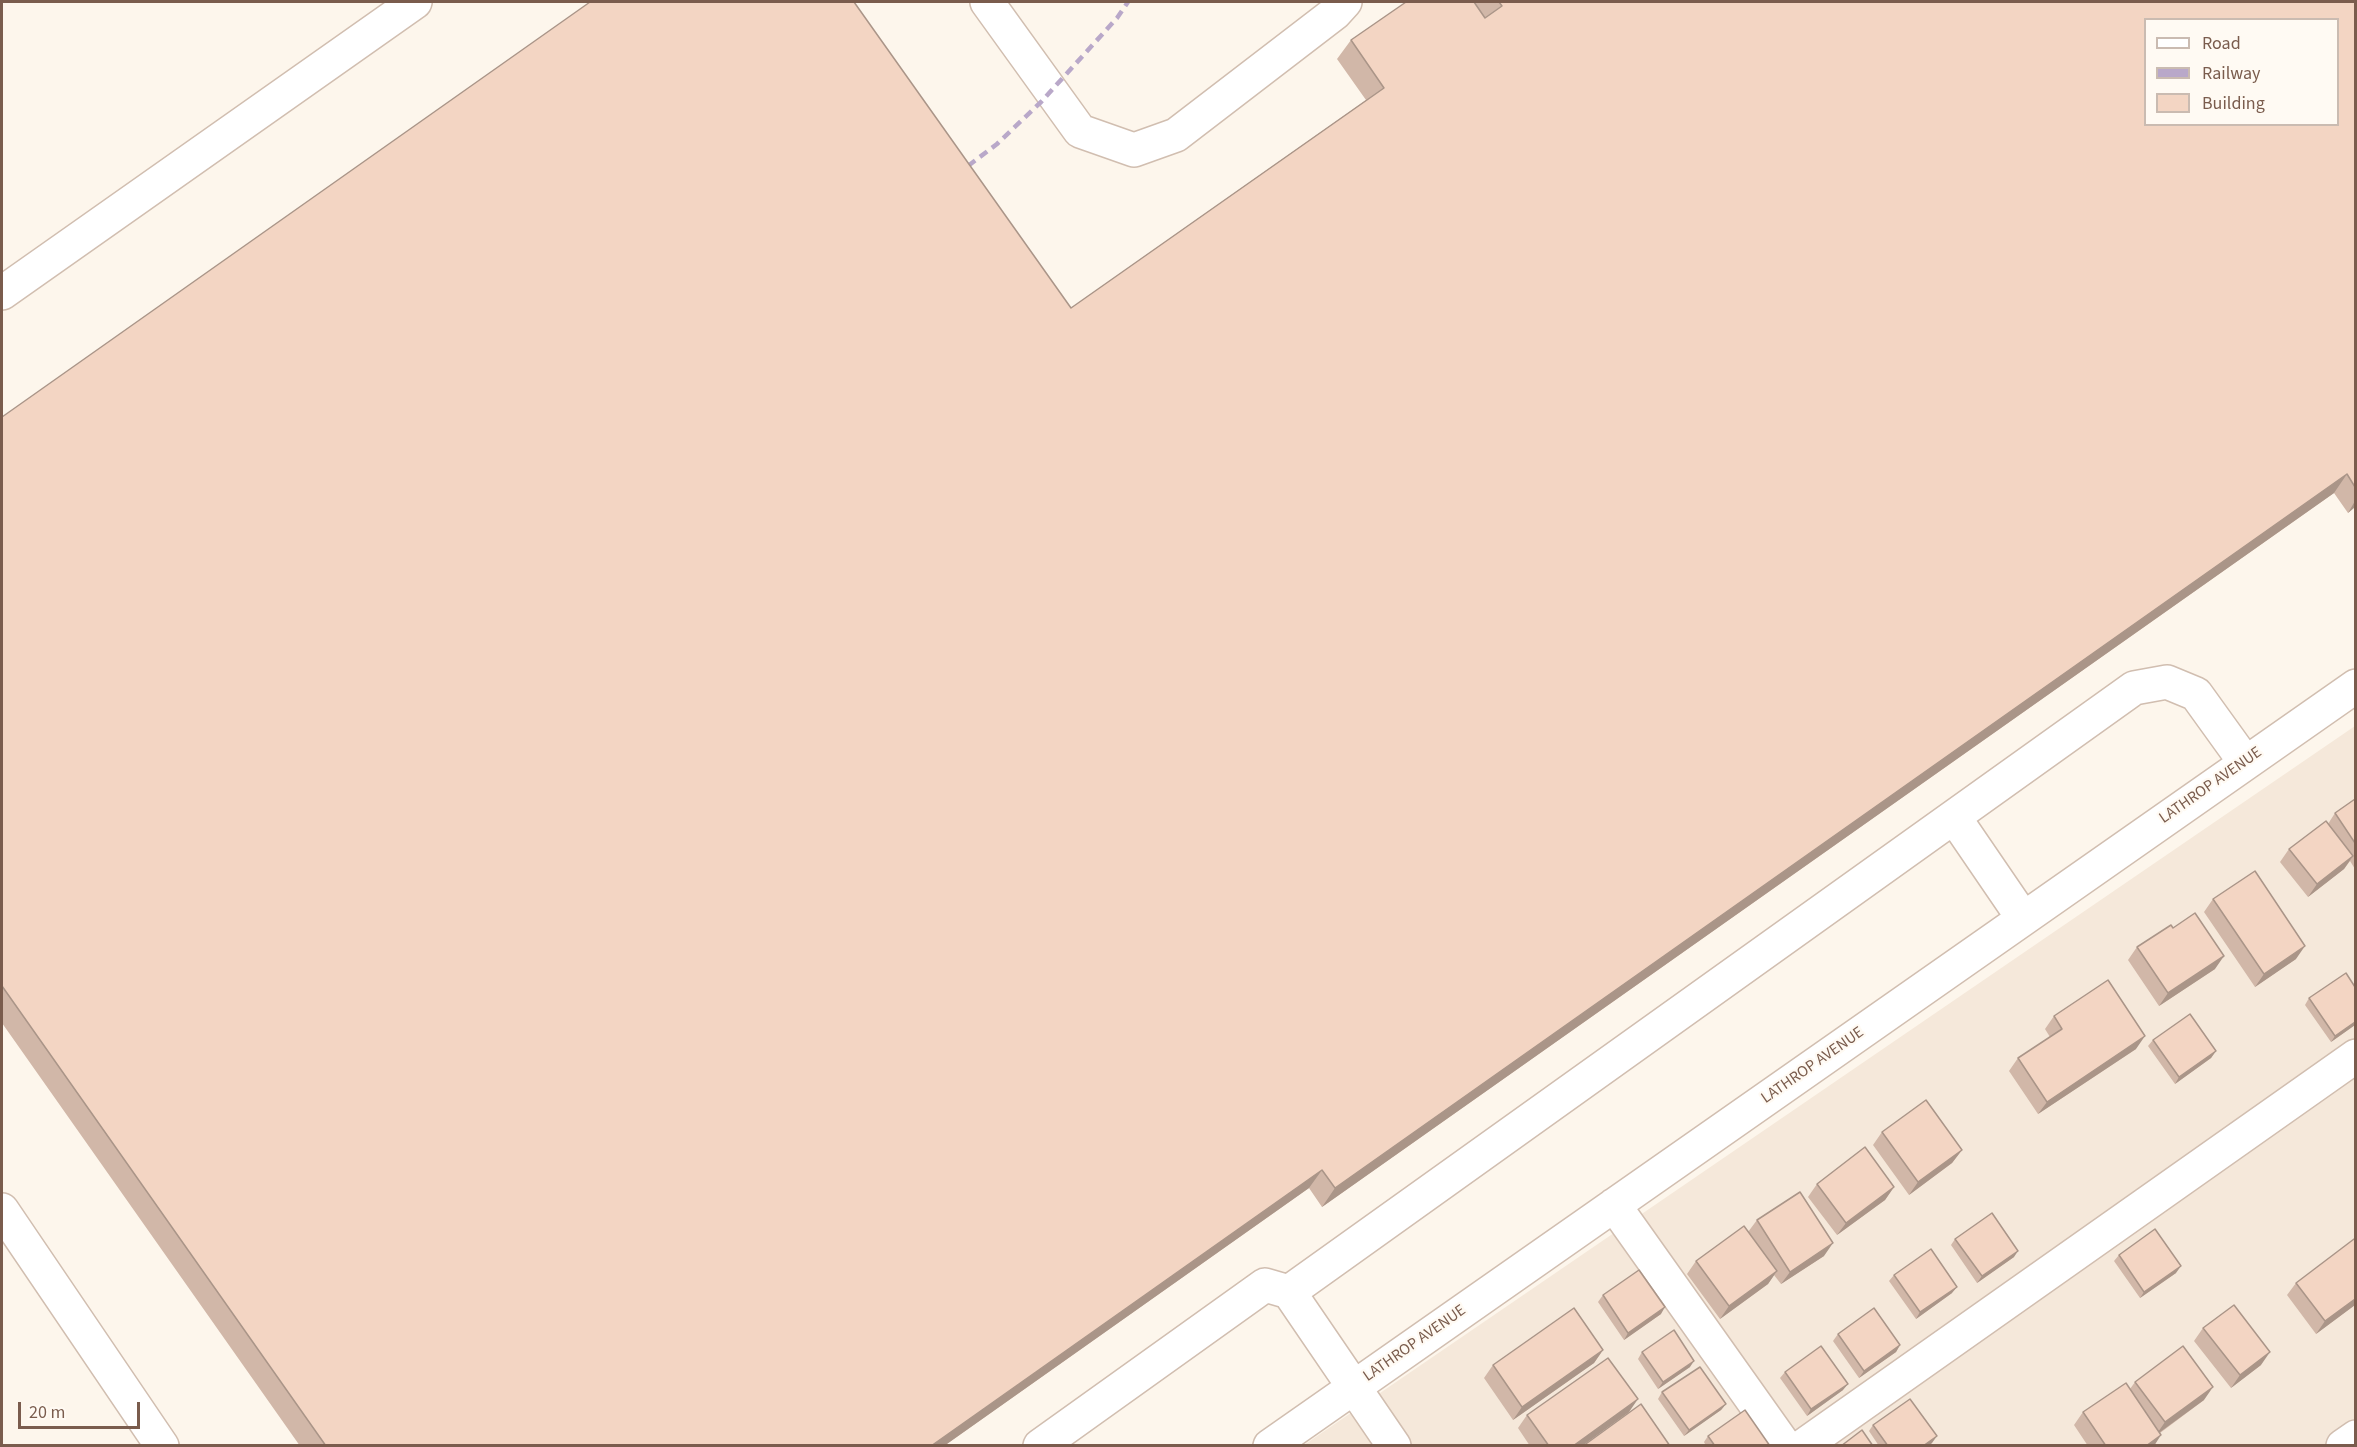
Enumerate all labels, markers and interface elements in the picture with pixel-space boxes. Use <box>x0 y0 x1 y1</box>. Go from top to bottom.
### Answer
legend <box>2144 18 2339 126</box>
text: Road <box>2202 31 2241 56</box>
text: Railway <box>2202 61 2261 86</box>
text: Building <box>2202 91 2265 116</box>
street label: LATHROP AVENUE <box>2156 743 2266 829</box>
street label: LATHROP AVENUE <box>1758 1023 1868 1109</box>
street label: LATHROP AVENUE <box>1360 1301 1470 1387</box>
scale bar <box>21 1390 142 1428</box>
text: 20 m <box>29 1400 65 1425</box>

